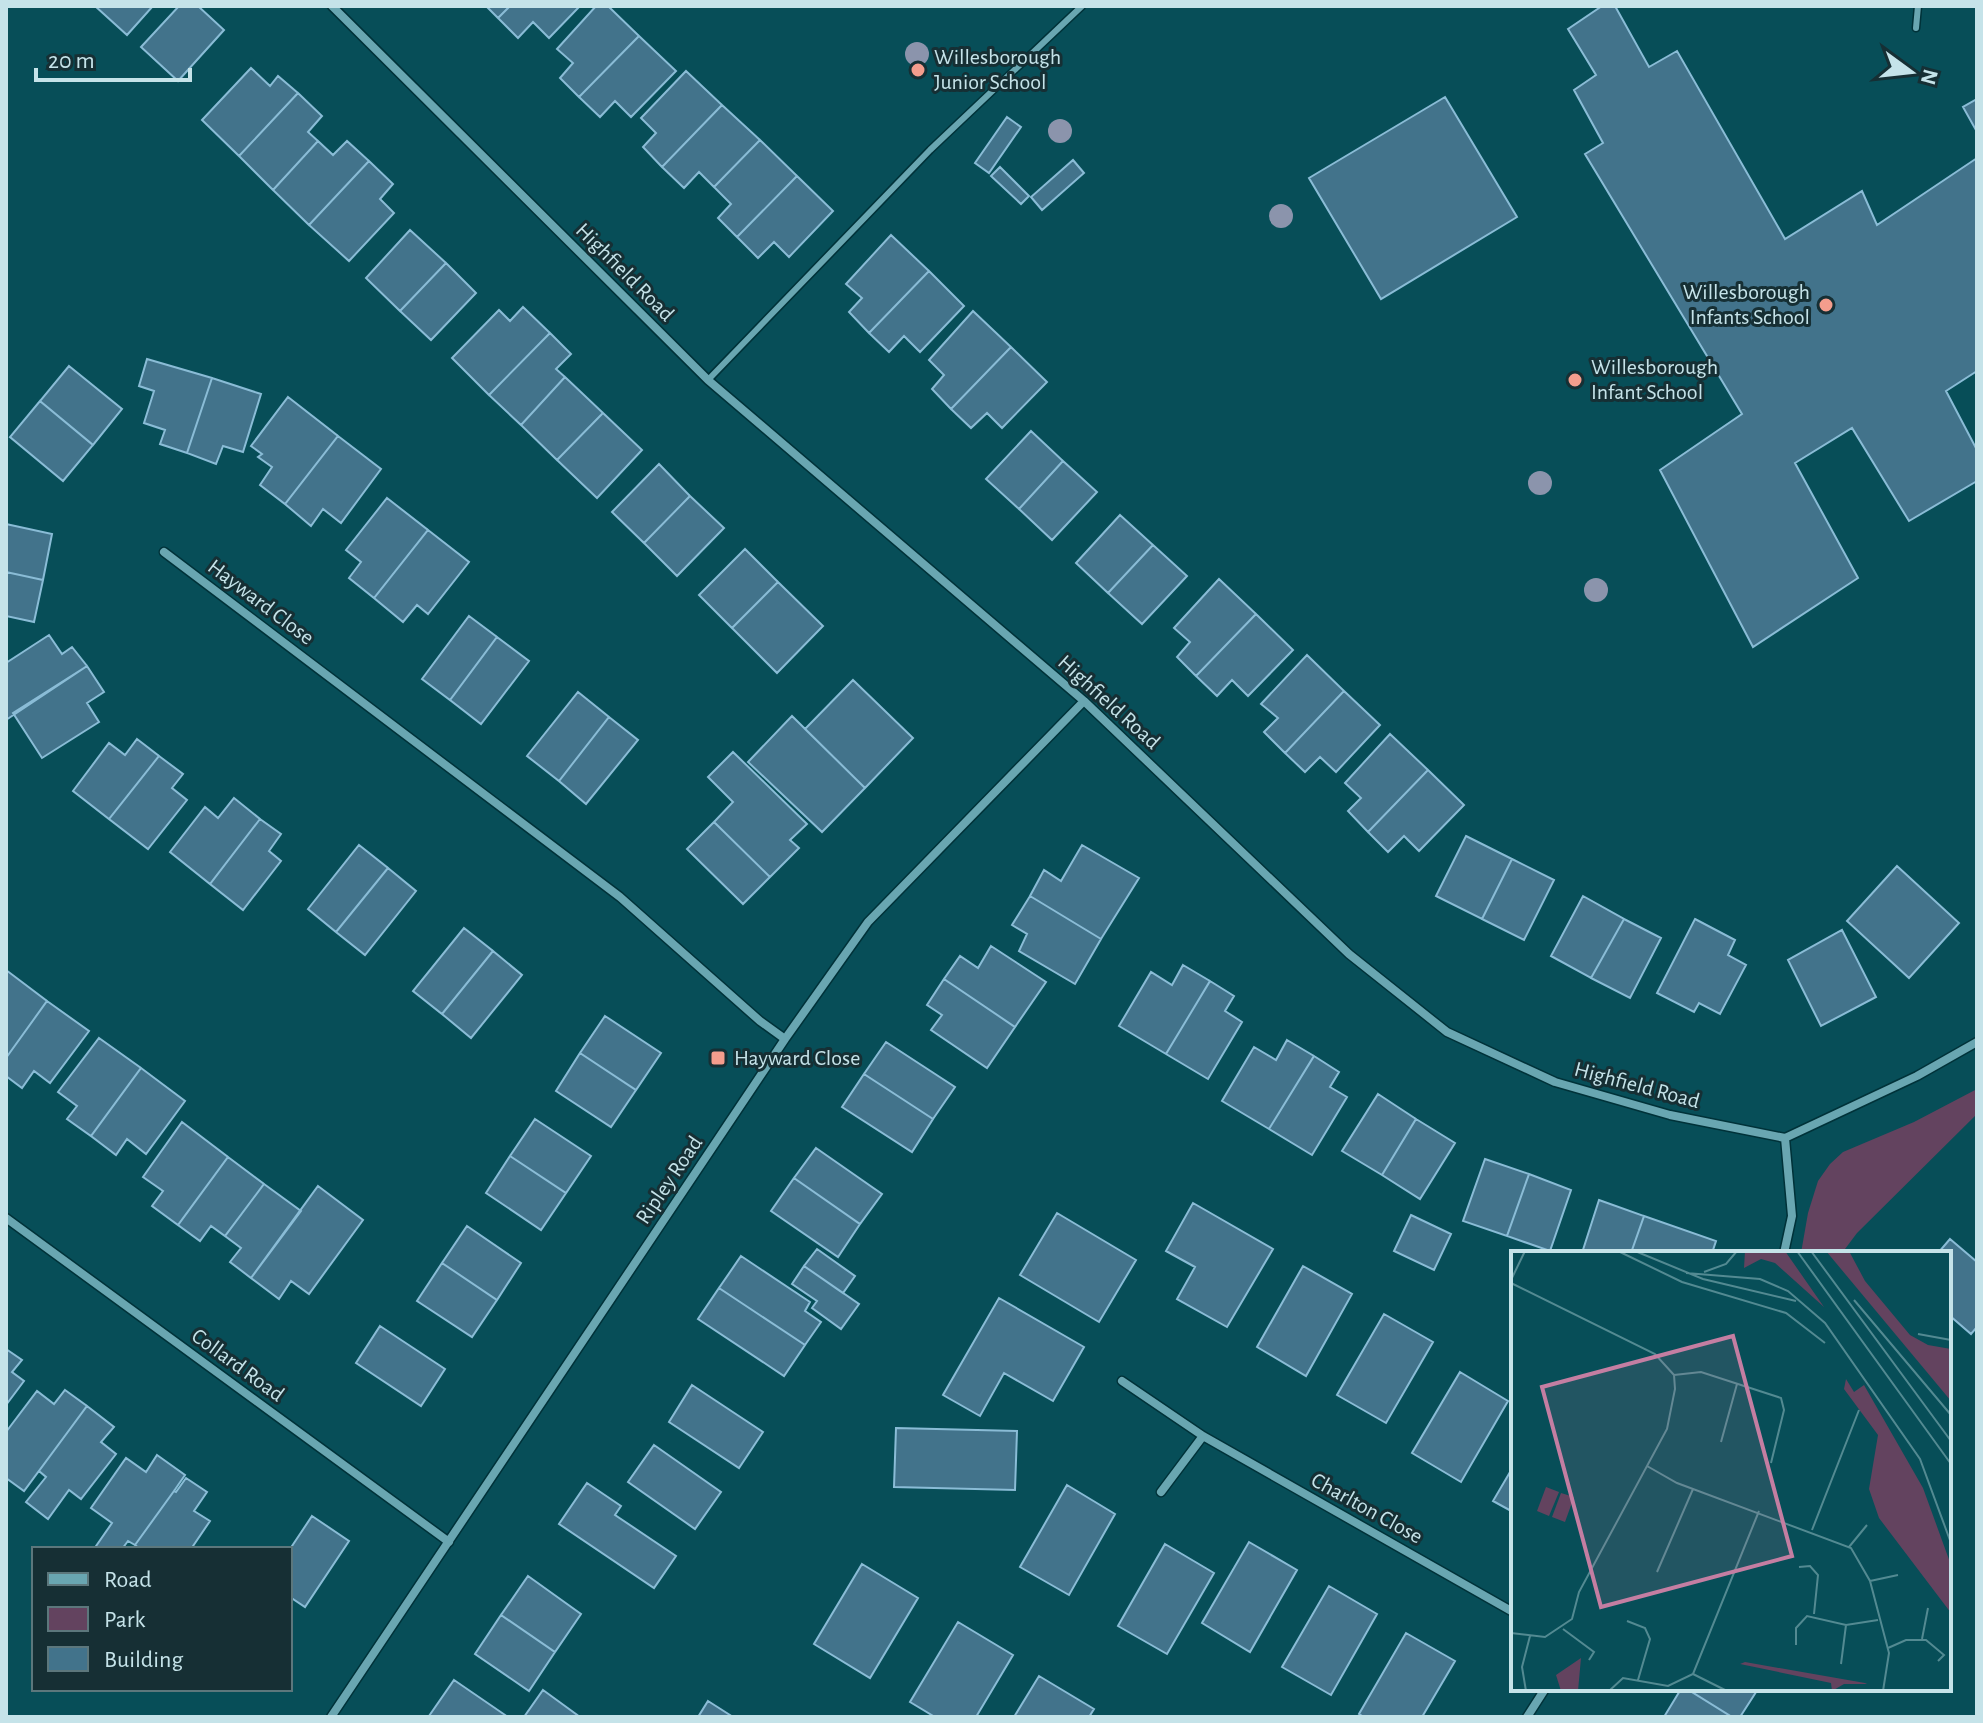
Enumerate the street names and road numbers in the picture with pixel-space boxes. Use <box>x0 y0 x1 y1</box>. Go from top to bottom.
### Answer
street label: Highfield Road <box>572 219 678 325</box>
street label: Hayward Close <box>204 555 318 649</box>
street label: Highfield Road <box>1054 651 1164 753</box>
street label: Highfield Road <box>1572 1058 1702 1112</box>
street label: Ripley Road <box>632 1132 706 1228</box>
street label: Collard Road <box>188 1324 288 1406</box>
street label: Charlton Close <box>1308 1468 1426 1548</box>

